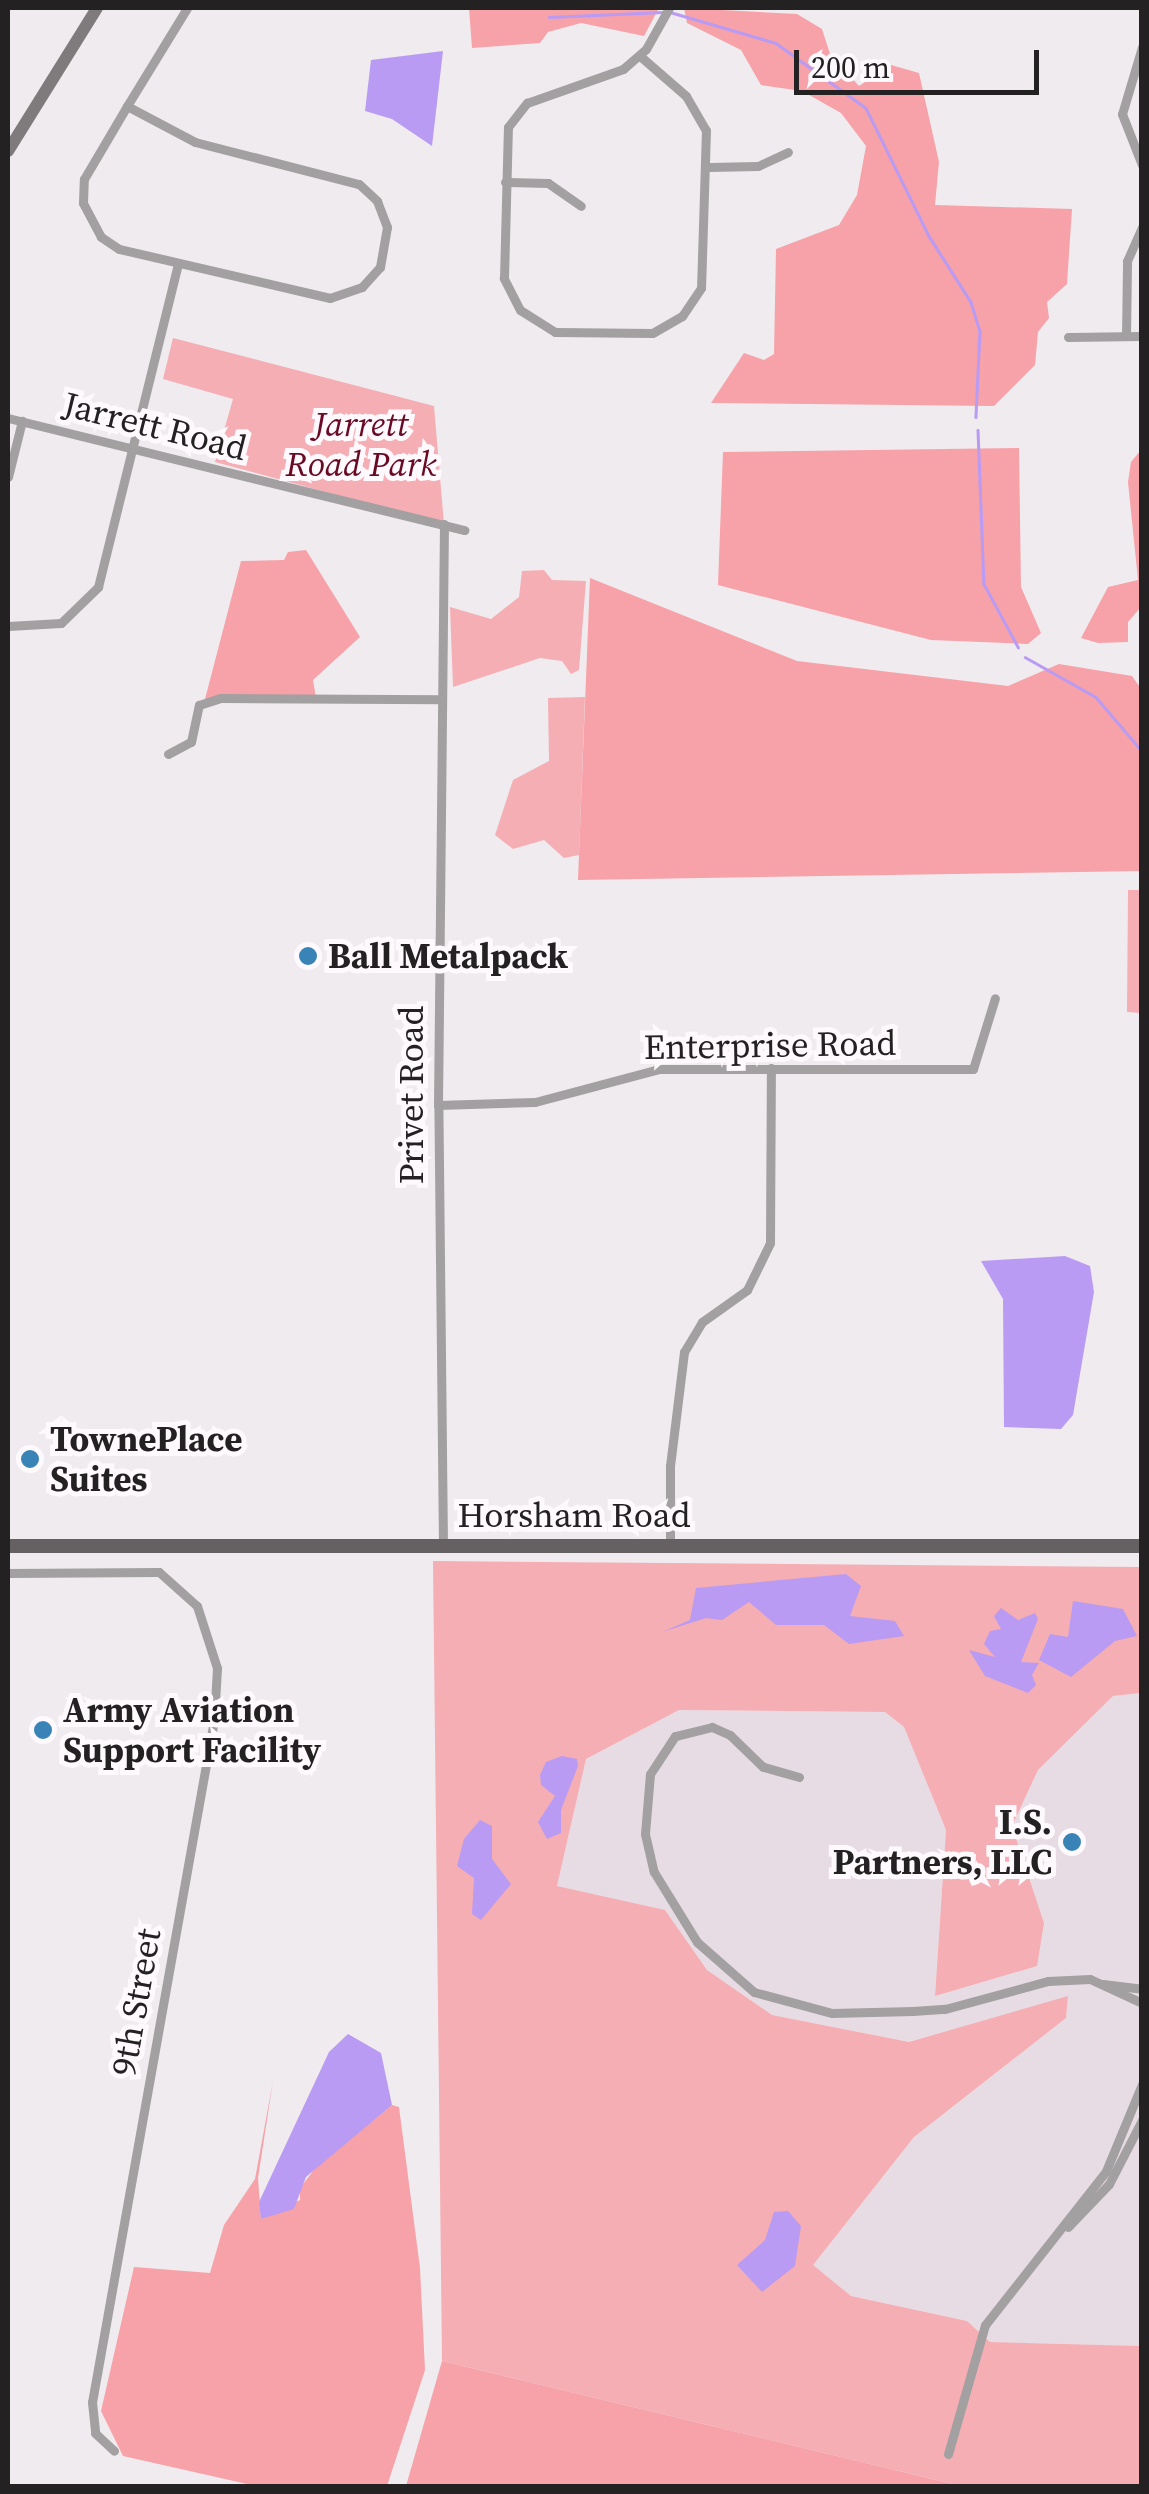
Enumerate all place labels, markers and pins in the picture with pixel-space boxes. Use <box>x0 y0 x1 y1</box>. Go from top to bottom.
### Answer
place label: Ball Metalpack <box>328 935 568 977</box>
marker: Ball Metalpack <box>297 945 319 967</box>
place label: TownePlace Suites <box>50 1418 242 1500</box>
marker: TownePlace Suites <box>19 1448 41 1470</box>
place label: Army Aviation Support Facility <box>63 1689 321 1771</box>
marker: Army Aviation Support Facility <box>32 1719 54 1741</box>
place label: I.S. Partners, LLC <box>833 1801 1052 1883</box>
marker: I.S. Partners, LLC <box>1061 1831 1083 1853</box>

